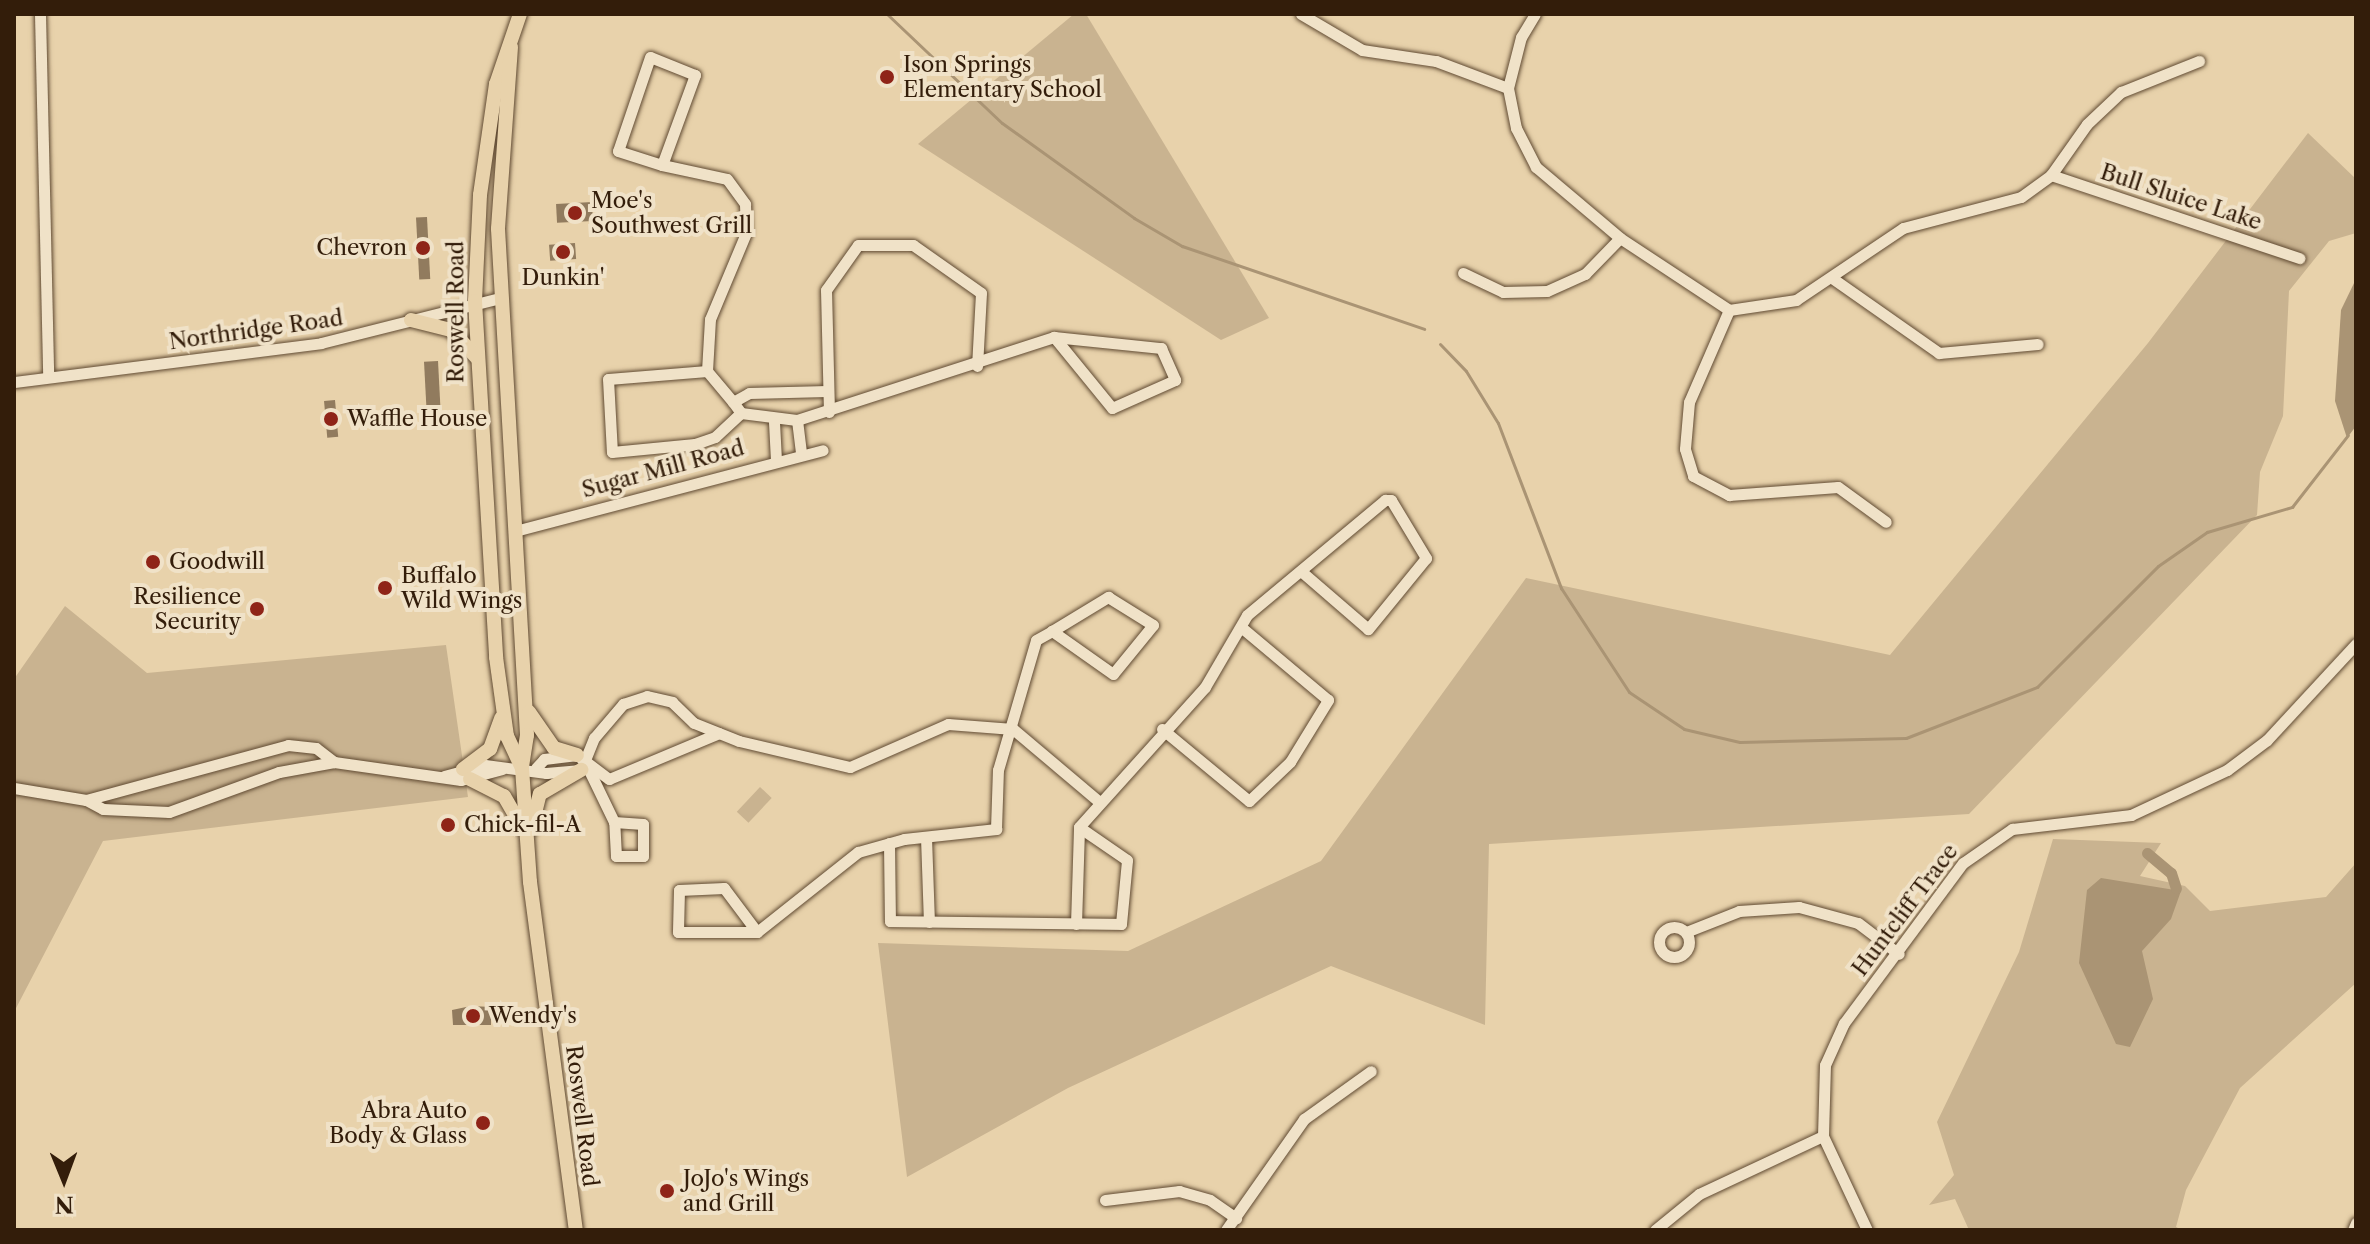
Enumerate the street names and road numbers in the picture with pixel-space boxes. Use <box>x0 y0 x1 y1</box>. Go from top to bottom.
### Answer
street label: Bull Sluice Lake <box>2097 159 2265 235</box>
street label: Roswell Road <box>443 241 469 383</box>
street label: Northridge Road <box>167 305 345 355</box>
street label: Sugar Mill Road <box>579 435 747 503</box>
street label: Huntcliff Trace <box>1847 839 1963 981</box>
street label: Roswell Road <box>560 1044 604 1188</box>

